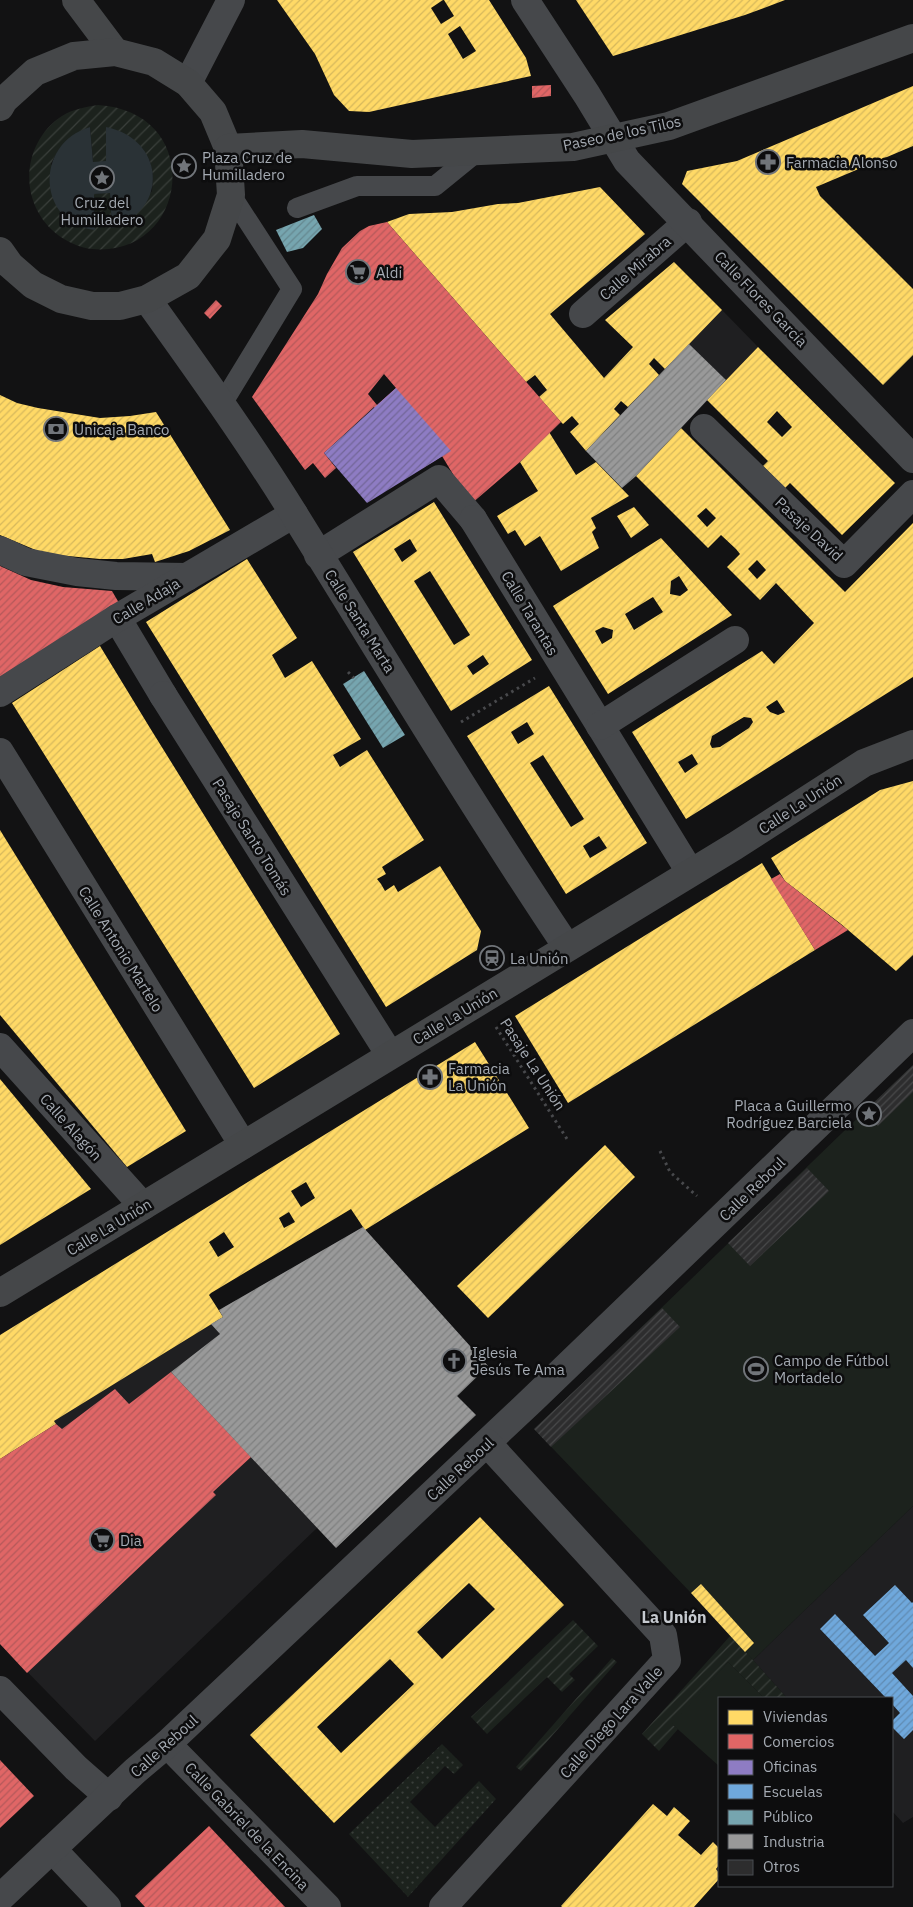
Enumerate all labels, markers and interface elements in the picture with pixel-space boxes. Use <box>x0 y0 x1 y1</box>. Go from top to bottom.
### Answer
street label: Paseo de los Tilos <box>561 111 683 155</box>
place label: Plaza Cruz de Humilladero <box>202 148 292 184</box>
pharmacy icon: Farmacia Alonso <box>755 149 781 175</box>
place icon: Plaza Cruz de Humilladero <box>171 153 197 179</box>
place label: Farmacia Alonso <box>786 153 898 172</box>
place icon: Cruz del Humilladero <box>89 165 115 191</box>
place label: Cruz del Humilladero <box>61 193 143 229</box>
street label: Calle Mirabra <box>595 232 675 304</box>
street label: Calle Flores García <box>710 247 812 351</box>
supermarket icon: Aldi <box>345 259 371 285</box>
place label: Aldi <box>376 263 402 282</box>
bank icon: Unicaja Banco <box>43 416 69 442</box>
place label: Unicaja Banco <box>74 420 169 439</box>
street label: Pasaje David <box>771 493 847 565</box>
street label: Calle Santa Marta <box>321 566 399 676</box>
street label: Calle Tarantas <box>497 567 563 659</box>
street label: Calle Adaja <box>109 573 183 629</box>
street label: Calle La Unión <box>755 770 845 838</box>
street label: Pasaje Santo Tomás <box>208 775 296 899</box>
street label: Calle Antonio Martelo <box>75 883 167 1015</box>
station icon: La Unión <box>479 945 505 971</box>
place label: La Unión <box>510 949 568 968</box>
street label: Calle La Unión <box>409 983 501 1049</box>
street label: Pasaje La Unión <box>496 1014 570 1114</box>
place label: Farmacia La Unión <box>448 1059 510 1095</box>
pharmacy icon: Farmacia La Unión <box>417 1064 443 1090</box>
street label: Calle Alagón <box>36 1090 106 1164</box>
place label: Placa a Guillermo Rodríguez Barciela <box>726 1096 852 1132</box>
place icon: Placa a Guillermo Rodríguez Barciela <box>856 1101 882 1127</box>
street label: Calle Reboul <box>715 1153 789 1225</box>
street label: Calle La Unión <box>63 1194 155 1260</box>
place label: Iglesia Jesús Te Ama <box>472 1343 565 1379</box>
church icon: Iglesia Jesús Te Ama <box>441 1348 467 1374</box>
place label: Campo de Fútbol Mortadelo <box>774 1351 889 1387</box>
sports icon: Campo de Fútbol Mortadelo <box>743 1356 769 1382</box>
street label: Calle Reboul <box>423 1433 497 1505</box>
supermarket icon: Dia <box>89 1527 115 1553</box>
place label: Dia <box>120 1531 142 1550</box>
district label: La Unión <box>641 1607 707 1627</box>
street label: Calle Diego Lara Valle <box>556 1662 666 1782</box>
legend <box>718 1697 893 1887</box>
text: Viviendas <box>763 1707 828 1726</box>
street label: Calle Reboul <box>126 1711 202 1781</box>
text: Comercios <box>763 1732 834 1751</box>
text: Oficinas <box>763 1757 817 1776</box>
street label: Calle Gabriel de la Encina <box>181 1758 313 1894</box>
text: Escuelas <box>763 1782 823 1801</box>
text: Público <box>763 1807 813 1826</box>
text: Industria <box>763 1832 824 1851</box>
text: Otros <box>763 1857 800 1876</box>

